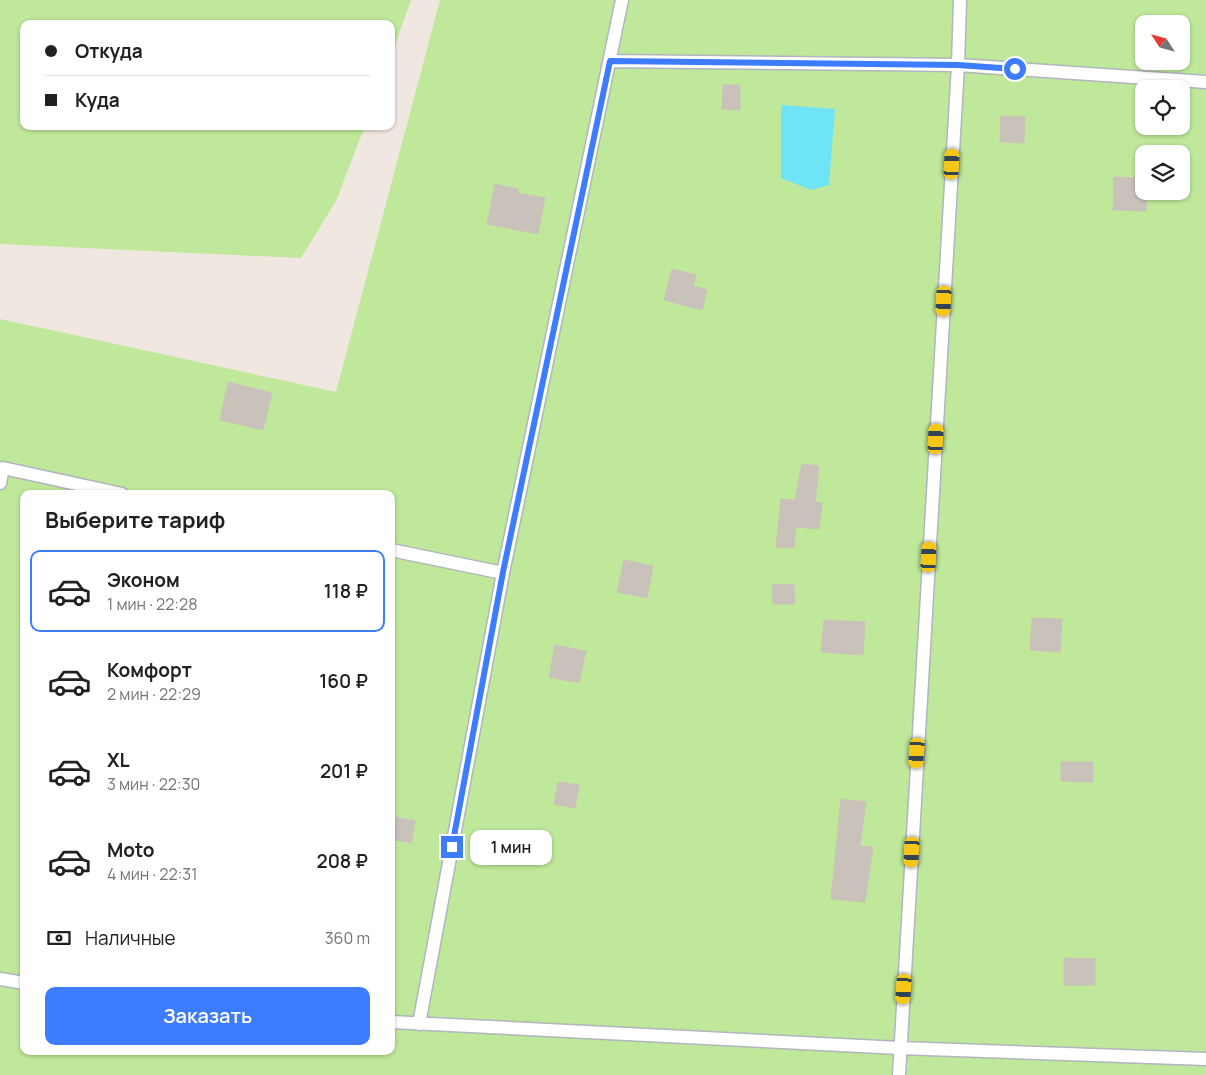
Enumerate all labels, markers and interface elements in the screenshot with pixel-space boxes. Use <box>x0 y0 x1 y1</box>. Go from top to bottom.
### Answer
north arrow <box>1135 15 1190 70</box>
map controls <box>1135 15 1190 200</box>
text: Откуда <box>75 38 143 64</box>
route start <box>1004 58 1026 80</box>
button: locate <box>1135 80 1190 135</box>
text: Куда <box>75 87 120 113</box>
button: layers <box>1135 145 1190 200</box>
car <box>943 149 960 179</box>
car <box>935 286 952 316</box>
car <box>927 424 944 454</box>
text: Выберите тариф <box>45 505 225 535</box>
car <box>920 542 937 572</box>
text: Эконом <box>107 567 180 593</box>
icon: car <box>47 569 92 614</box>
text: 118 ₽ <box>324 578 368 604</box>
text: 1 мин · 22:28 <box>107 593 198 615</box>
text: Комфорт <box>107 657 192 683</box>
icon: car <box>47 659 92 704</box>
text: 160 ₽ <box>319 668 368 694</box>
text: 2 мин · 22:29 <box>107 683 201 705</box>
car <box>908 738 925 768</box>
text: XL <box>107 747 130 773</box>
icon: car <box>47 749 92 794</box>
text: 201 ₽ <box>320 758 368 784</box>
text: 3 мин · 22:30 <box>107 773 200 795</box>
callout: 1 мин <box>470 830 552 864</box>
route end <box>441 836 463 858</box>
text: 1 мин <box>491 836 531 858</box>
text: Moto <box>107 837 154 863</box>
car <box>903 837 920 867</box>
icon: car <box>47 839 92 884</box>
text: 208 ₽ <box>316 848 368 874</box>
text: 4 мин · 22:31 <box>107 863 197 885</box>
icon: cash <box>45 924 73 952</box>
text: Наличные <box>85 925 176 951</box>
text: 360 m <box>325 927 370 949</box>
car <box>895 974 912 1004</box>
button: Заказать <box>45 987 370 1045</box>

